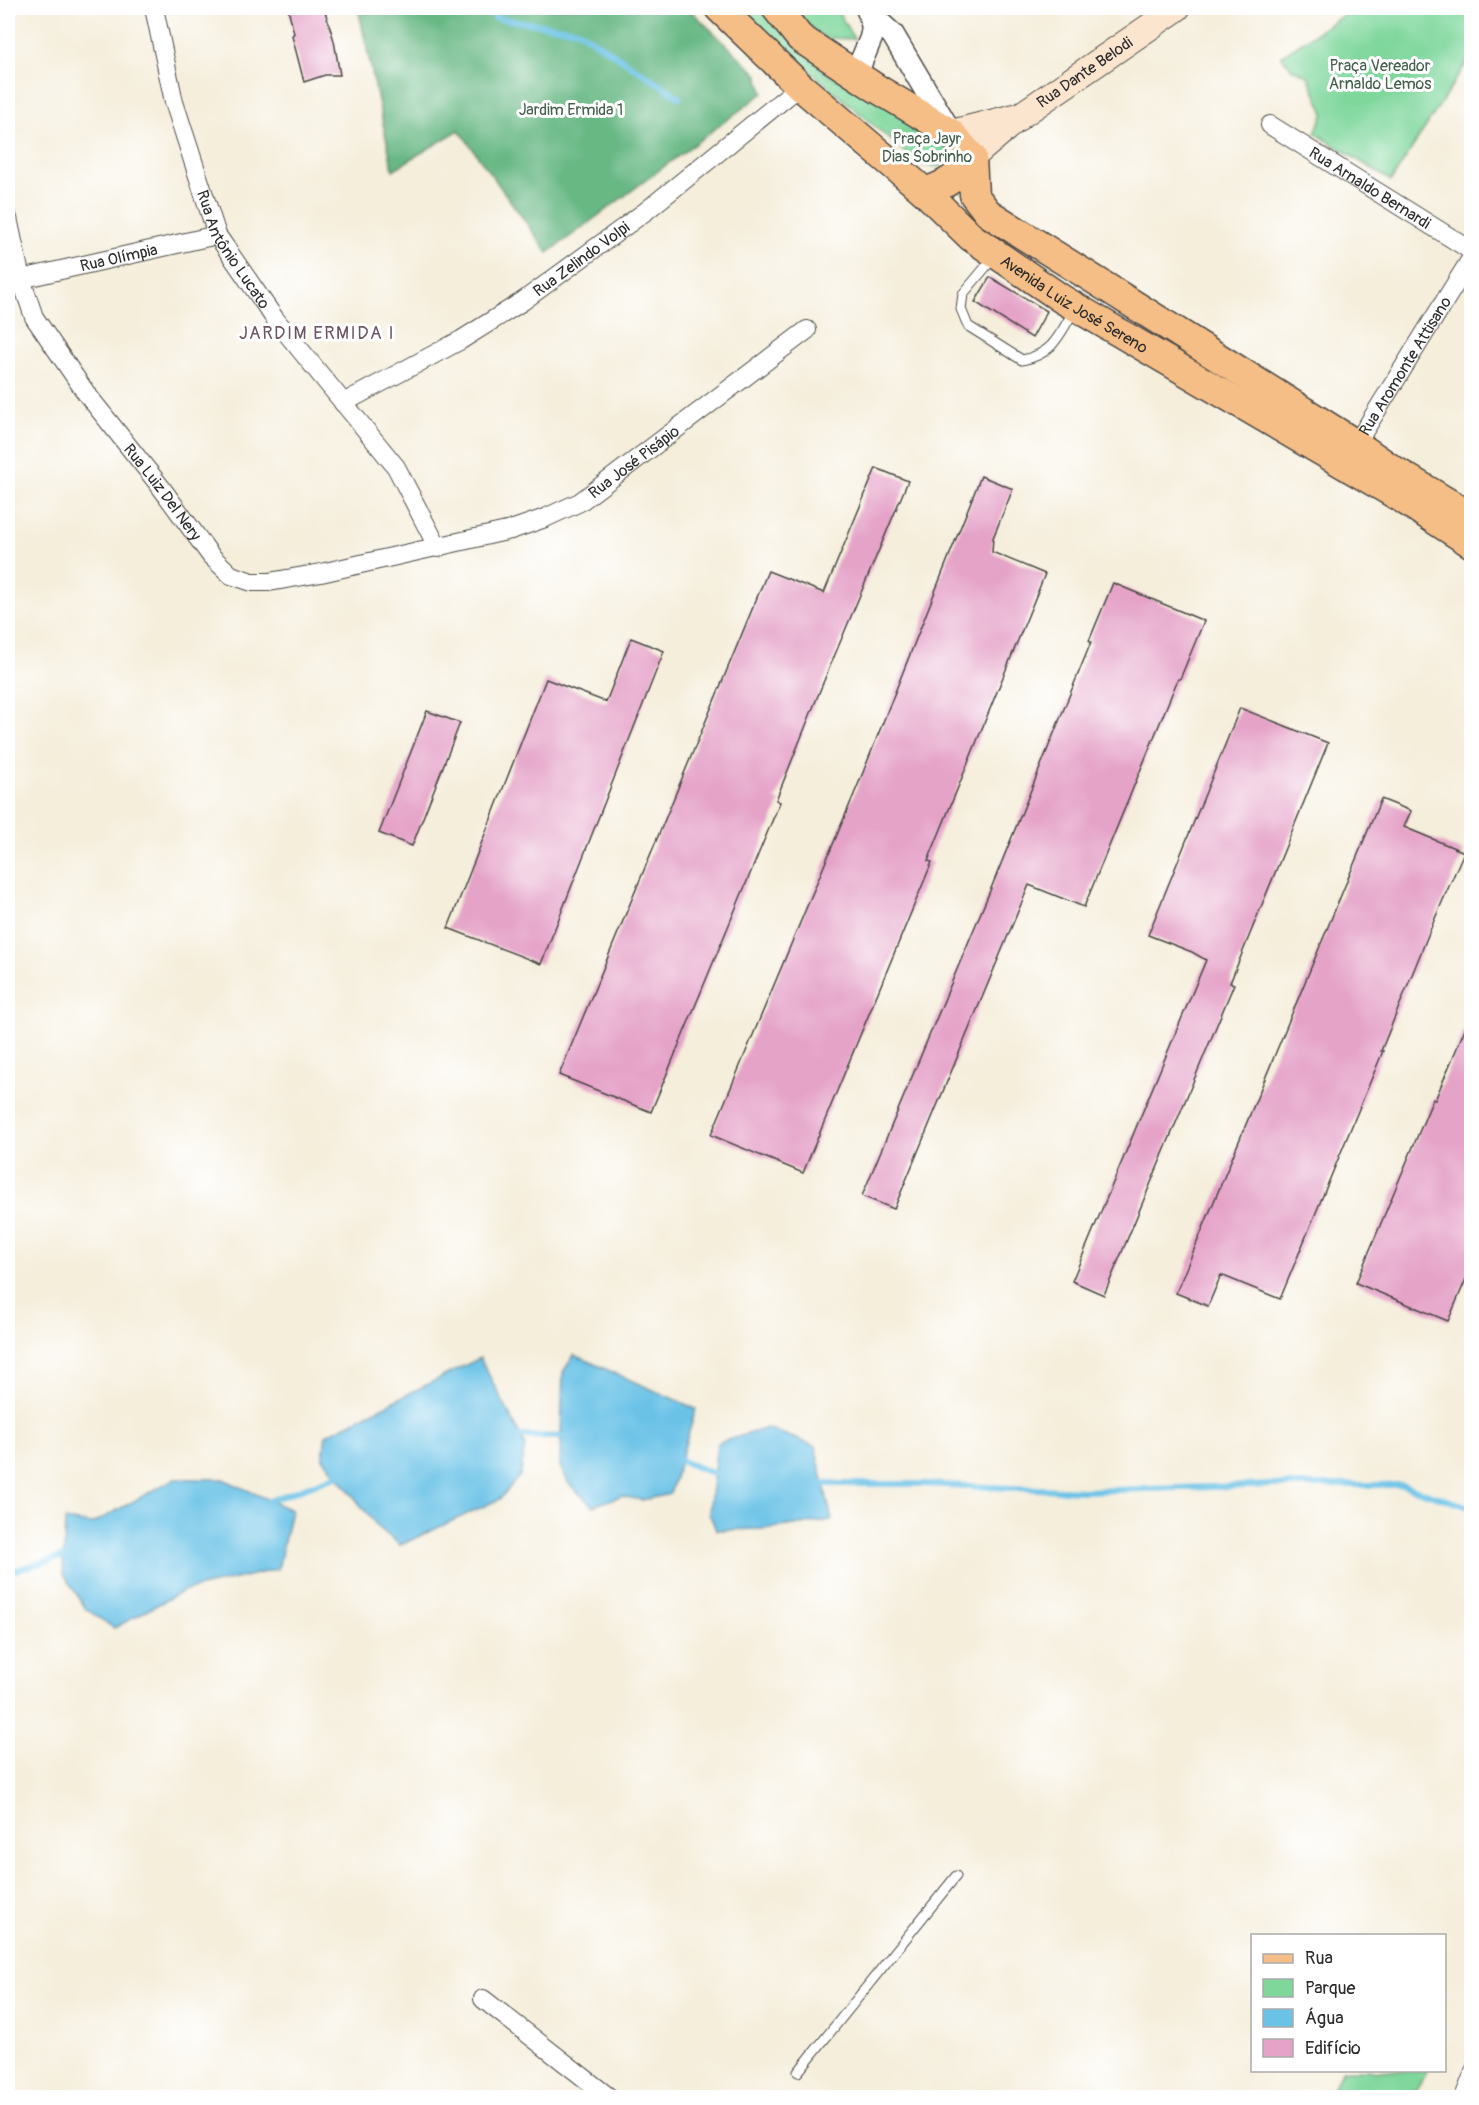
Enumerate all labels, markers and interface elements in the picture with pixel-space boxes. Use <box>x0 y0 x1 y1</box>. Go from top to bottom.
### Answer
street label: Rua Dante Belodi <box>1033 33 1137 113</box>
park label: Praça Vereador Arnaldo Lemos <box>1329 56 1431 94</box>
park label: Jardim Ermida 1 <box>519 100 623 120</box>
park label: Praça Jayr Dias Sobrinho <box>882 129 973 167</box>
street label: Rua Arnaldo Bernardi <box>1305 143 1434 234</box>
street label: Rua Antônio Lucato <box>192 188 274 313</box>
street label: Rua Zelindo Volpi <box>530 217 634 301</box>
street label: Rua Olímpia <box>78 240 159 276</box>
street label: Avenida Luiz José Sereno <box>996 251 1152 358</box>
street label: Rua Aromonte Attisano <box>1355 293 1456 440</box>
district label: JARDIM ERMIDA I <box>239 322 395 345</box>
street label: Rua José Pisápio <box>585 421 684 503</box>
street label: Rua Luiz Del Nery <box>119 440 206 545</box>
legend <box>1251 1934 1446 2072</box>
text: Rua <box>1305 1947 1333 1970</box>
text: Parque <box>1305 1977 1355 2000</box>
text: Água <box>1305 2007 1344 2030</box>
text: Edifício <box>1305 2037 1361 2060</box>

